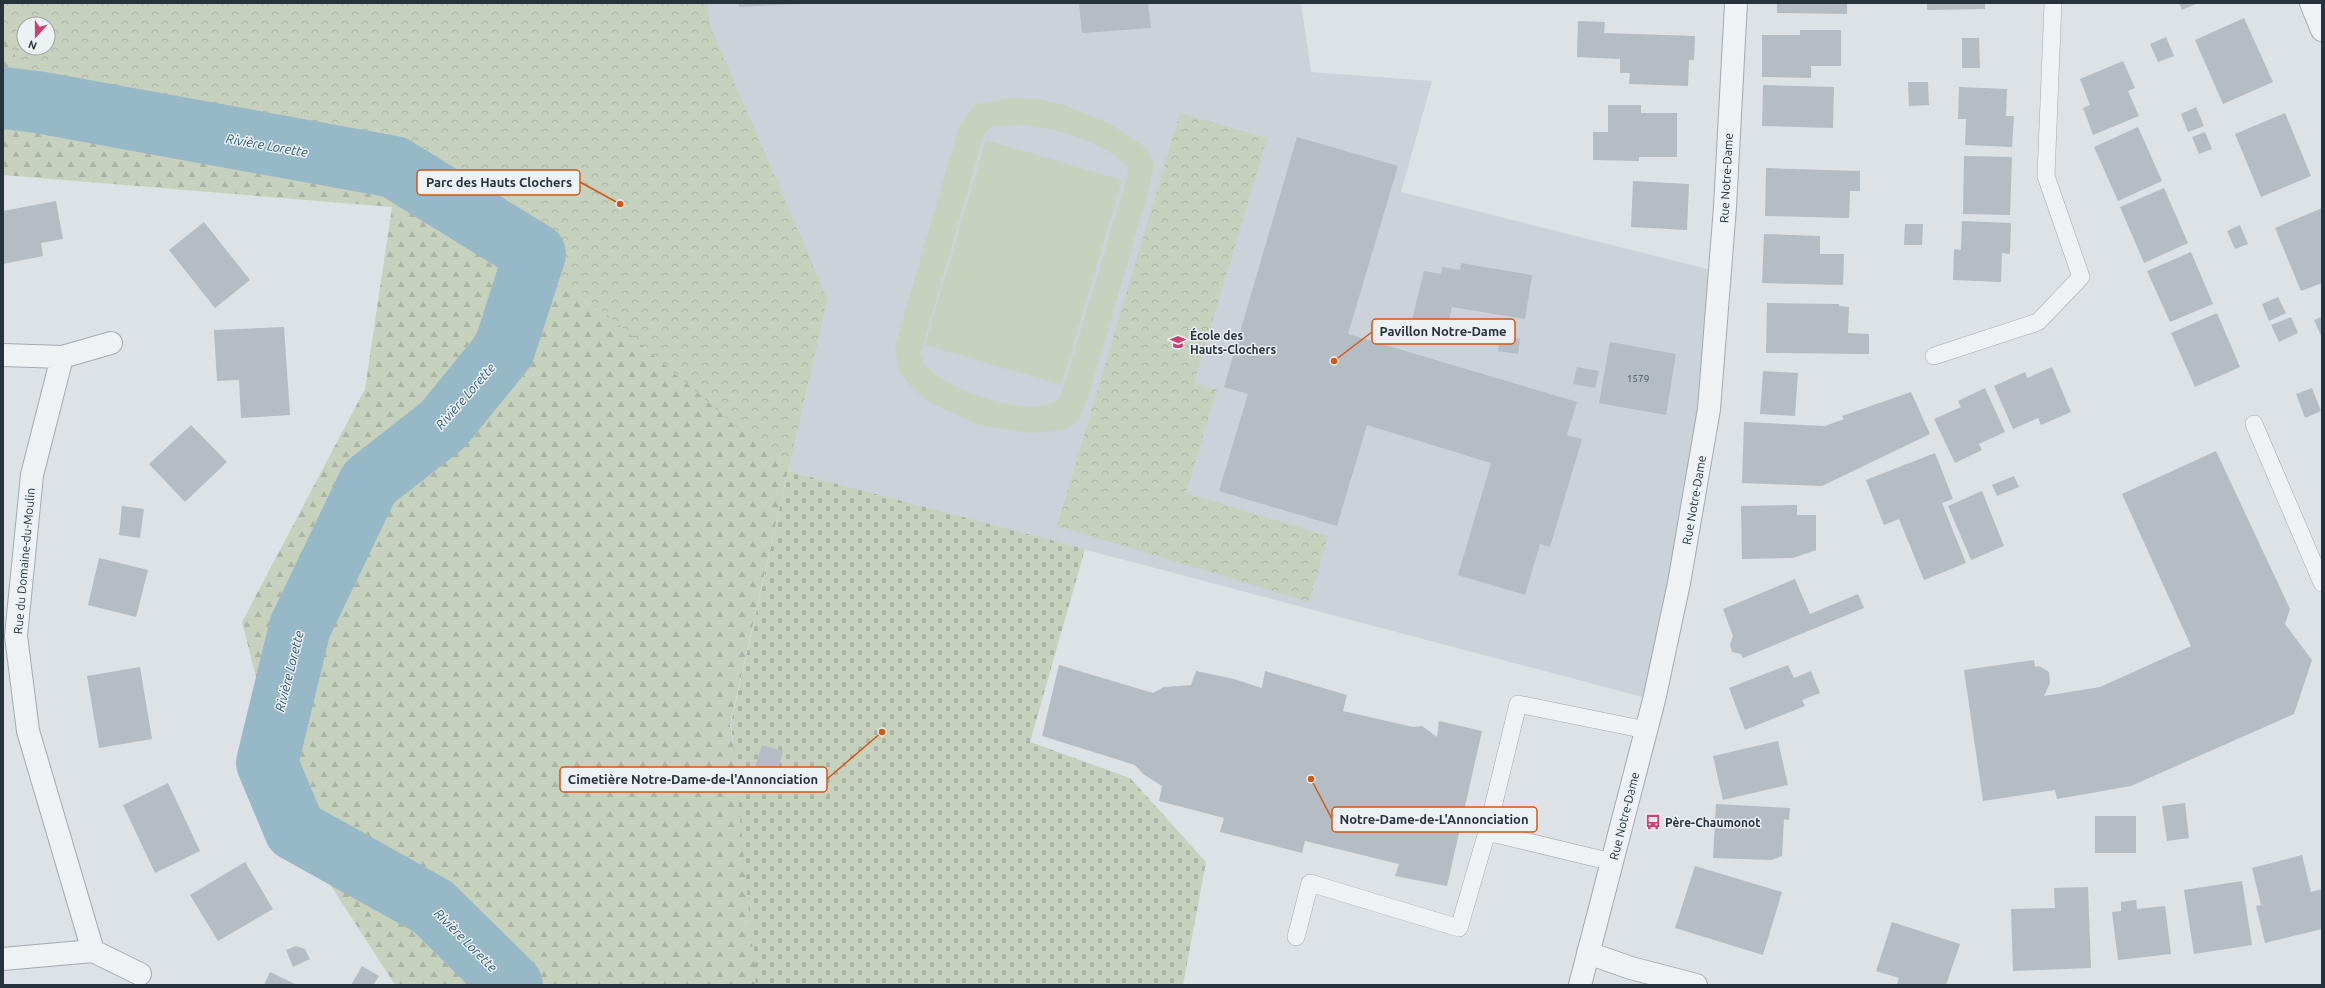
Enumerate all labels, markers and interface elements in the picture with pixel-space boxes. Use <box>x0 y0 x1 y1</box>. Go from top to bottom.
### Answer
north arrow <box>16 16 56 56</box>
text: N <box>26 38 38 52</box>
water label: Rivière Lorette <box>225 131 309 159</box>
street label: Rue Notre-Dame <box>1717 133 1735 223</box>
callout: Parc des Hauts Clochers <box>417 170 580 195</box>
text: Parc des Hauts Clochers <box>426 175 572 189</box>
callout: Pavillon Notre-Dame <box>1372 319 1515 344</box>
text: Pavillon Notre-Dame <box>1379 324 1507 338</box>
place label: École des Hauts-Clochers <box>1190 327 1276 356</box>
school or university icon: École des Hauts-Clochers <box>1169 333 1187 351</box>
water label: Rivière Lorette <box>433 360 498 432</box>
house number: 1579 <box>1627 373 1649 384</box>
street label: Rue Notre-Dame <box>1680 454 1708 546</box>
street label: Rue du Domaine-du-Moulin <box>11 487 37 635</box>
water label: Rivière Lorette <box>272 629 306 713</box>
callout: Cimetière Notre-Dame-de-l'Annonciation <box>560 767 827 792</box>
street label: Rue Notre-Dame <box>1607 771 1641 861</box>
text: Cimetière Notre-Dame-de-l'Annonciation <box>568 772 818 786</box>
callout: Notre-Dame-de-L'Annonciation <box>1332 807 1537 832</box>
text: Notre-Dame-de-L'Annonciation <box>1339 812 1529 826</box>
bus stop icon: Père-Chaumonot <box>1644 813 1662 831</box>
place label: Père-Chaumonot <box>1665 816 1760 829</box>
water label: Rivière Lorette <box>432 906 501 975</box>

